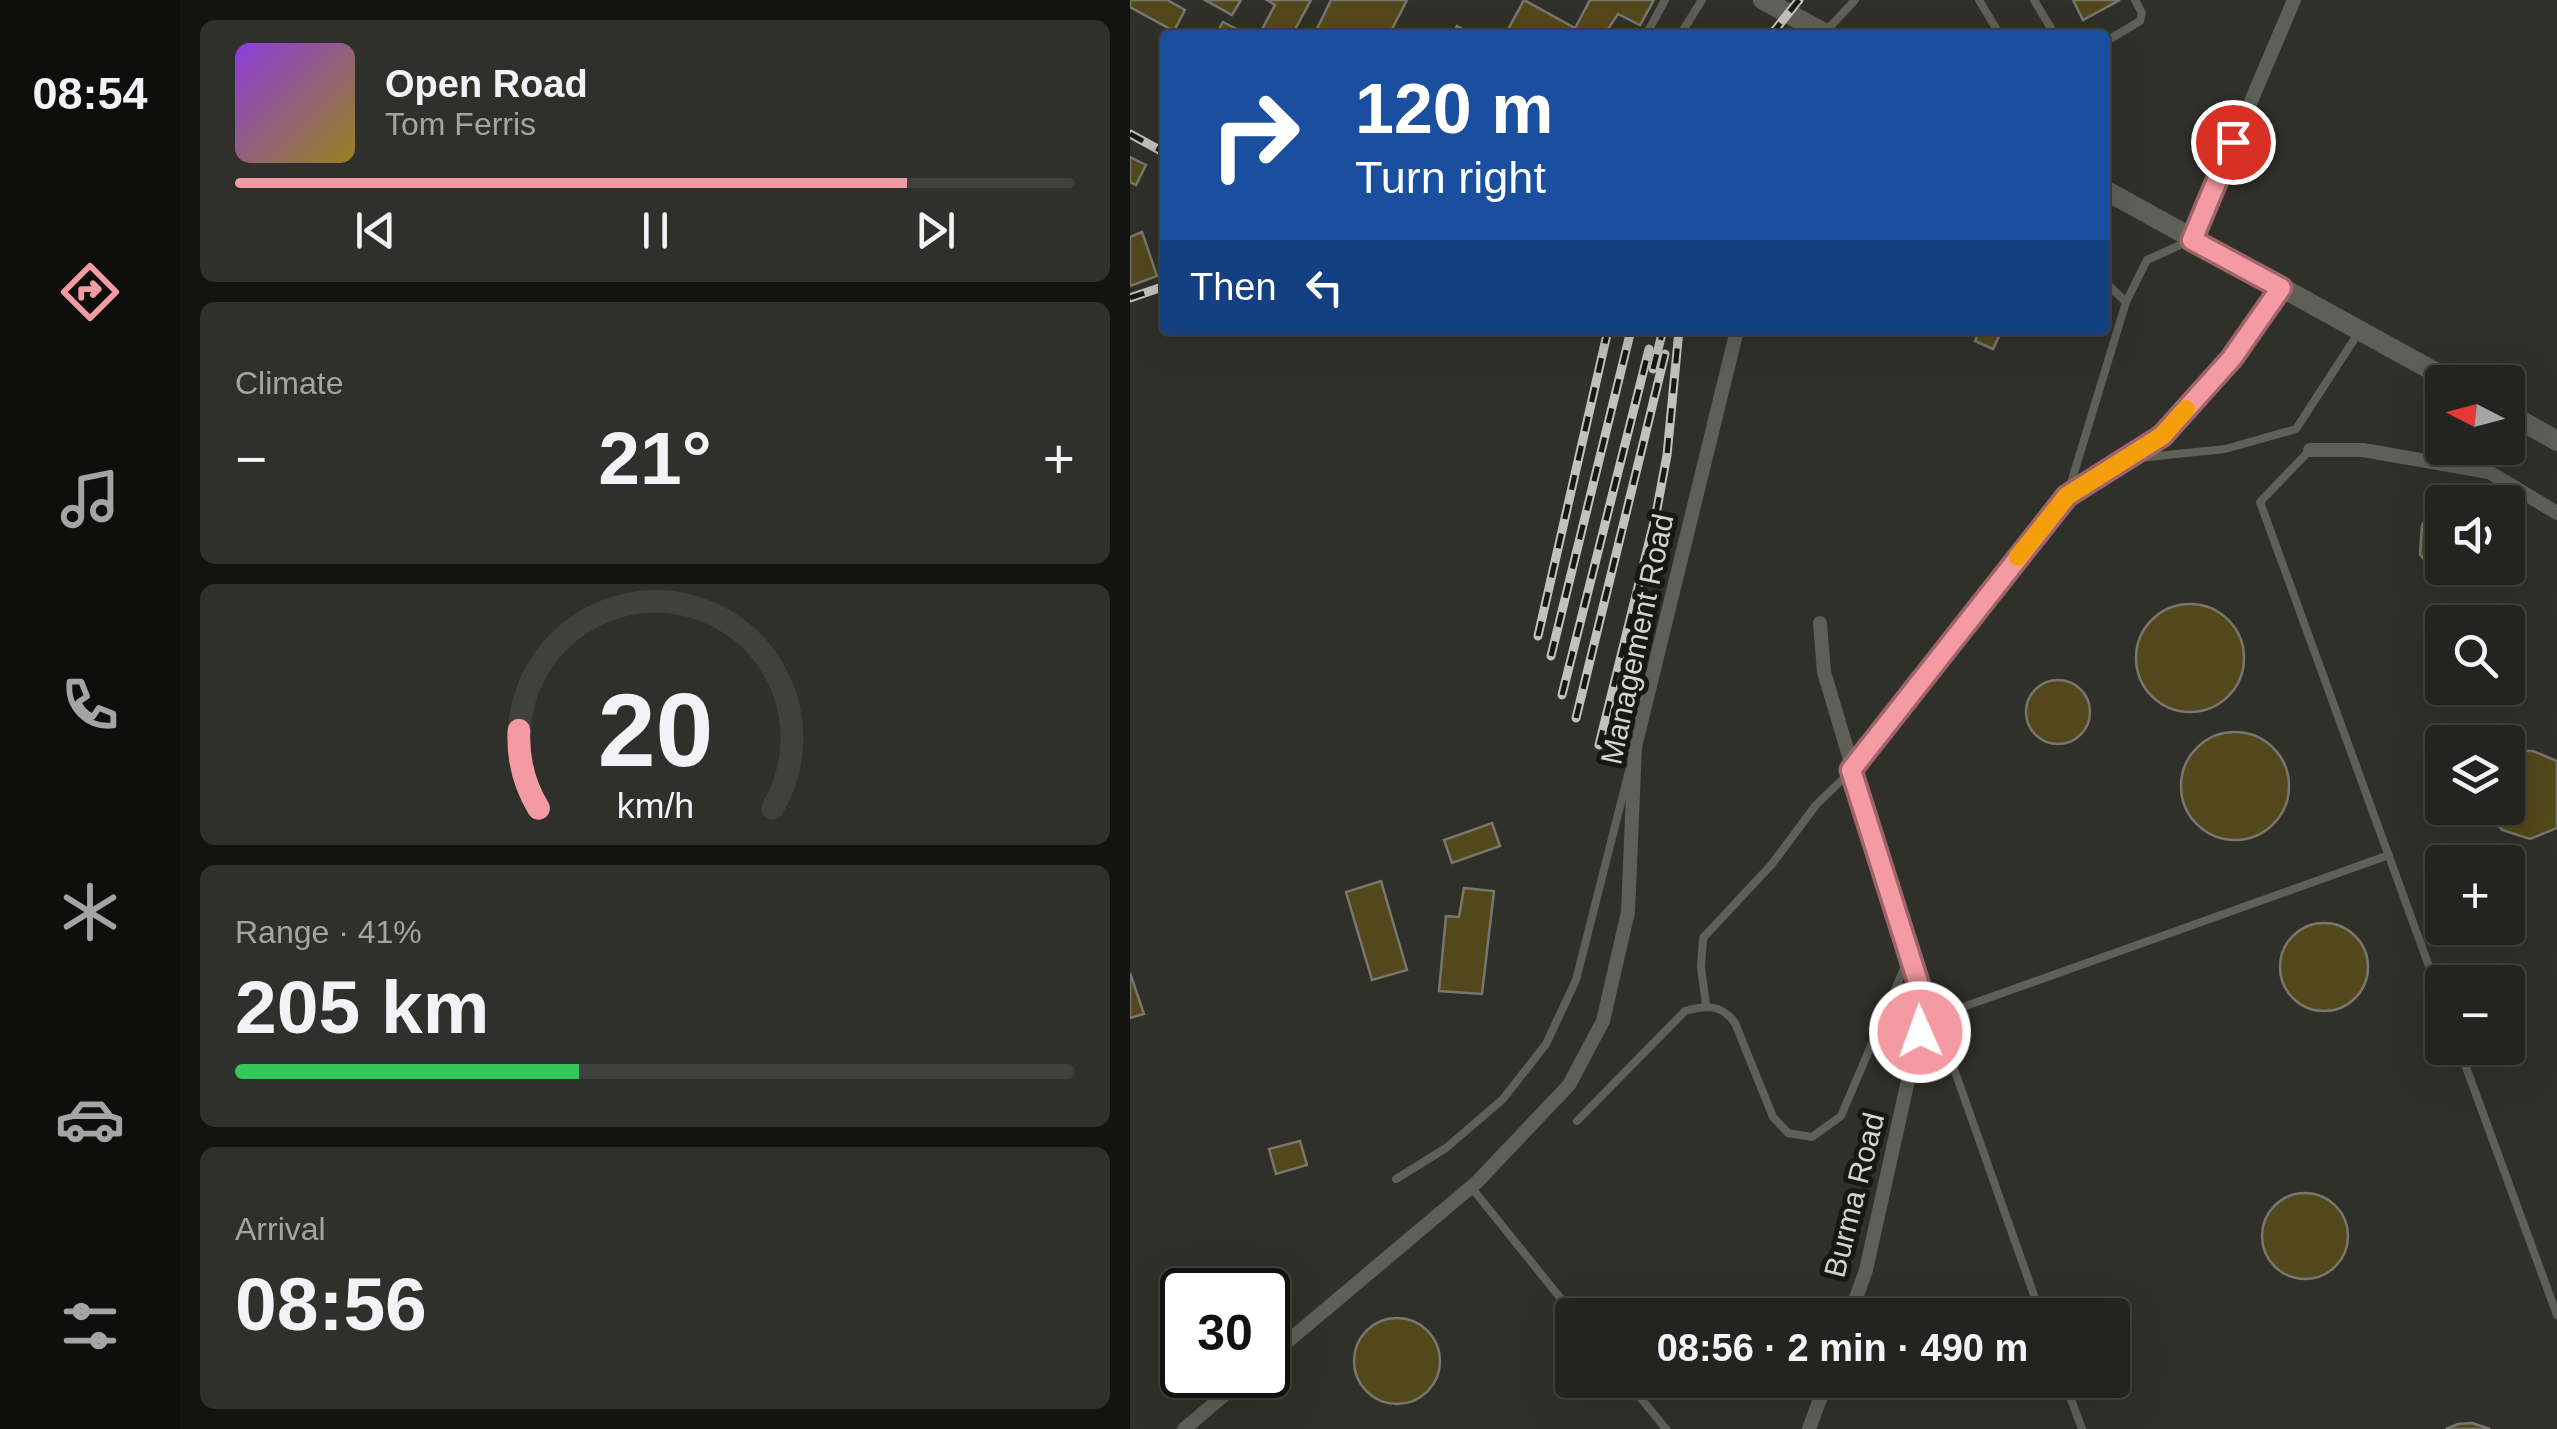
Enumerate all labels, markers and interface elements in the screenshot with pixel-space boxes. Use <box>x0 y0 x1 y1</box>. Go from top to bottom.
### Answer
text: Open Road <box>385 63 588 105</box>
text: 08:54 <box>32 68 148 119</box>
icon: right <box>1190 70 1320 200</box>
text: 120 m <box>1355 70 1553 148</box>
pin <box>2191 100 2276 185</box>
text: Tom Ferris <box>385 106 536 142</box>
icon: arrive <box>2206 115 2261 170</box>
text: Turn right <box>1355 152 1546 203</box>
icon: previous <box>348 203 403 258</box>
icon: pause <box>628 203 683 258</box>
icon: next <box>908 203 963 258</box>
icon: directions <box>55 257 125 327</box>
icon: left <box>1297 260 1352 315</box>
text: Then <box>1190 266 1277 308</box>
text: Climate <box>235 365 343 401</box>
north arrow <box>2425 365 2525 465</box>
map controls <box>2425 365 2525 1065</box>
text: 21° <box>598 416 712 500</box>
text: − <box>235 428 267 490</box>
text: + <box>1043 428 1075 490</box>
icon: music <box>55 464 125 534</box>
button: sound <box>2425 485 2525 585</box>
street label: Management Road <box>1594 511 1680 767</box>
button: search <box>2425 605 2525 705</box>
icon: phone <box>55 670 125 740</box>
text: 20 <box>597 672 713 788</box>
button: layers <box>2425 725 2525 825</box>
text: km/h <box>616 786 694 826</box>
button: + <box>2425 845 2525 945</box>
icon: climate <box>55 877 125 947</box>
text: Range · 41% <box>235 914 422 950</box>
text: 205 km <box>235 965 489 1049</box>
button: − <box>2425 965 2525 1065</box>
position arrow <box>1868 980 1972 1084</box>
icon: car <box>55 1084 125 1154</box>
street label: Burma Road <box>1818 1109 1890 1281</box>
text: Arrival <box>235 1211 326 1247</box>
text: 08:56 <box>235 1262 427 1346</box>
speed limit sign: 30 <box>1160 1268 1290 1398</box>
icon: filters <box>55 1291 125 1361</box>
text: 08:56 · 2 min · 490 m <box>1657 1327 2028 1369</box>

